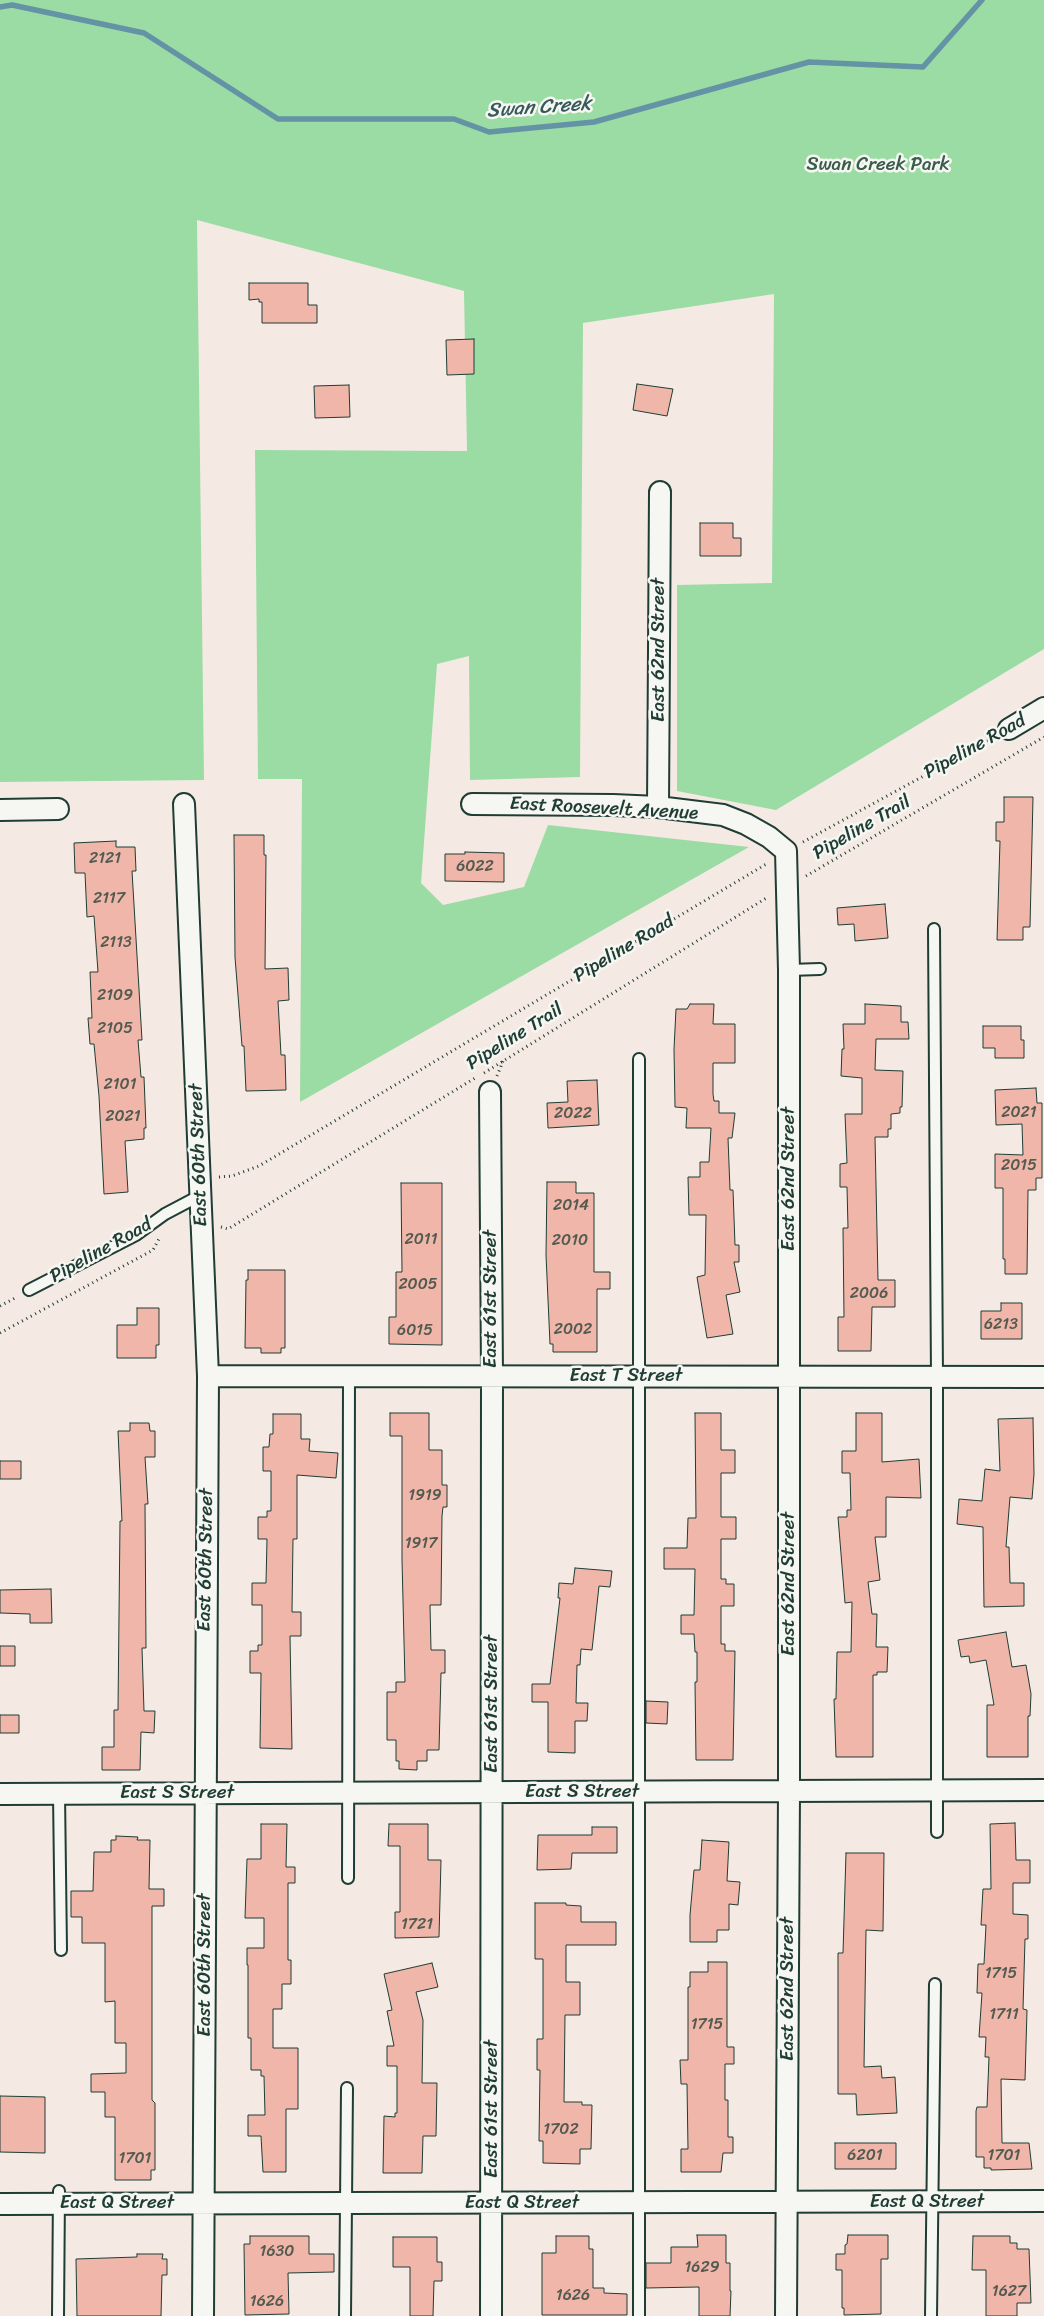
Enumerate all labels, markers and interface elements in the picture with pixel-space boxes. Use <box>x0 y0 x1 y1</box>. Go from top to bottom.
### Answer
water label: Swan Creek <box>486 92 592 124</box>
park label: Swan Creek Park <box>807 154 949 176</box>
street label: East 62nd Street <box>648 578 670 722</box>
street label: Pipeline Road <box>920 710 1030 784</box>
street label: Pipeline Trail <box>809 791 915 865</box>
street label: East Roosevelt Avenue <box>509 793 699 825</box>
house number: 2121 <box>89 849 121 869</box>
house number: 6022 <box>456 857 494 877</box>
house number: 2117 <box>93 889 125 909</box>
street label: Pipeline Road <box>570 910 678 988</box>
house number: 2113 <box>100 933 132 953</box>
house number: 2109 <box>97 986 133 1006</box>
street label: Pipeline Trail <box>463 998 567 1076</box>
house number: 2105 <box>97 1019 133 1039</box>
house number: 2101 <box>103 1075 137 1095</box>
street label: East 60th Street <box>185 1083 213 1227</box>
house number: 2021 <box>1001 1103 1037 1123</box>
house number: 2022 <box>554 1104 592 1124</box>
house number: 2021 <box>105 1107 141 1127</box>
street label: East 62nd Street <box>778 1107 800 1251</box>
house number: 2015 <box>1001 1156 1037 1176</box>
house number: 2014 <box>553 1196 589 1216</box>
street label: Pipeline Road <box>46 1214 156 1288</box>
house number: 2011 <box>404 1230 438 1250</box>
street label: East 61st Street <box>480 1230 502 1368</box>
house number: 2010 <box>552 1231 588 1251</box>
house number: 2005 <box>398 1275 438 1295</box>
house number: 2006 <box>850 1284 888 1304</box>
house number: 6213 <box>984 1315 1018 1335</box>
house number: 2002 <box>554 1320 592 1340</box>
house number: 6015 <box>397 1321 433 1341</box>
street label: East T Street <box>570 1365 682 1387</box>
house number: 1919 <box>408 1486 442 1506</box>
street label: East 60th Street <box>193 1488 219 1632</box>
street label: East 62nd Street <box>778 1512 800 1656</box>
house number: 1917 <box>405 1534 437 1554</box>
street label: East 61st Street <box>481 1635 503 1773</box>
street label: East S Street <box>525 1781 639 1803</box>
street label: East S Street <box>120 1782 234 1804</box>
street label: East 60th Street <box>194 1893 216 2037</box>
house number: 1721 <box>401 1915 433 1935</box>
street label: East 62nd Street <box>777 1917 799 2061</box>
house number: 1715 <box>985 1964 1017 1984</box>
house number: 1711 <box>989 2005 1019 2025</box>
house number: 1715 <box>691 2015 723 2035</box>
street label: East 61st Street <box>481 2040 503 2178</box>
house number: 1702 <box>543 2120 579 2140</box>
house number: 6201 <box>847 2146 883 2166</box>
house number: 1701 <box>988 2146 1020 2166</box>
house number: 1701 <box>119 2149 151 2169</box>
street label: East Q Street <box>870 2191 984 2213</box>
street label: East Q Street <box>60 2192 174 2214</box>
street label: East Q Street <box>465 2192 579 2214</box>
house number: 1630 <box>260 2242 294 2262</box>
house number: 1629 <box>684 2258 720 2278</box>
house number: 1627 <box>992 2282 1026 2302</box>
house number: 1626 <box>556 2286 590 2306</box>
house number: 1626 <box>250 2292 284 2312</box>

